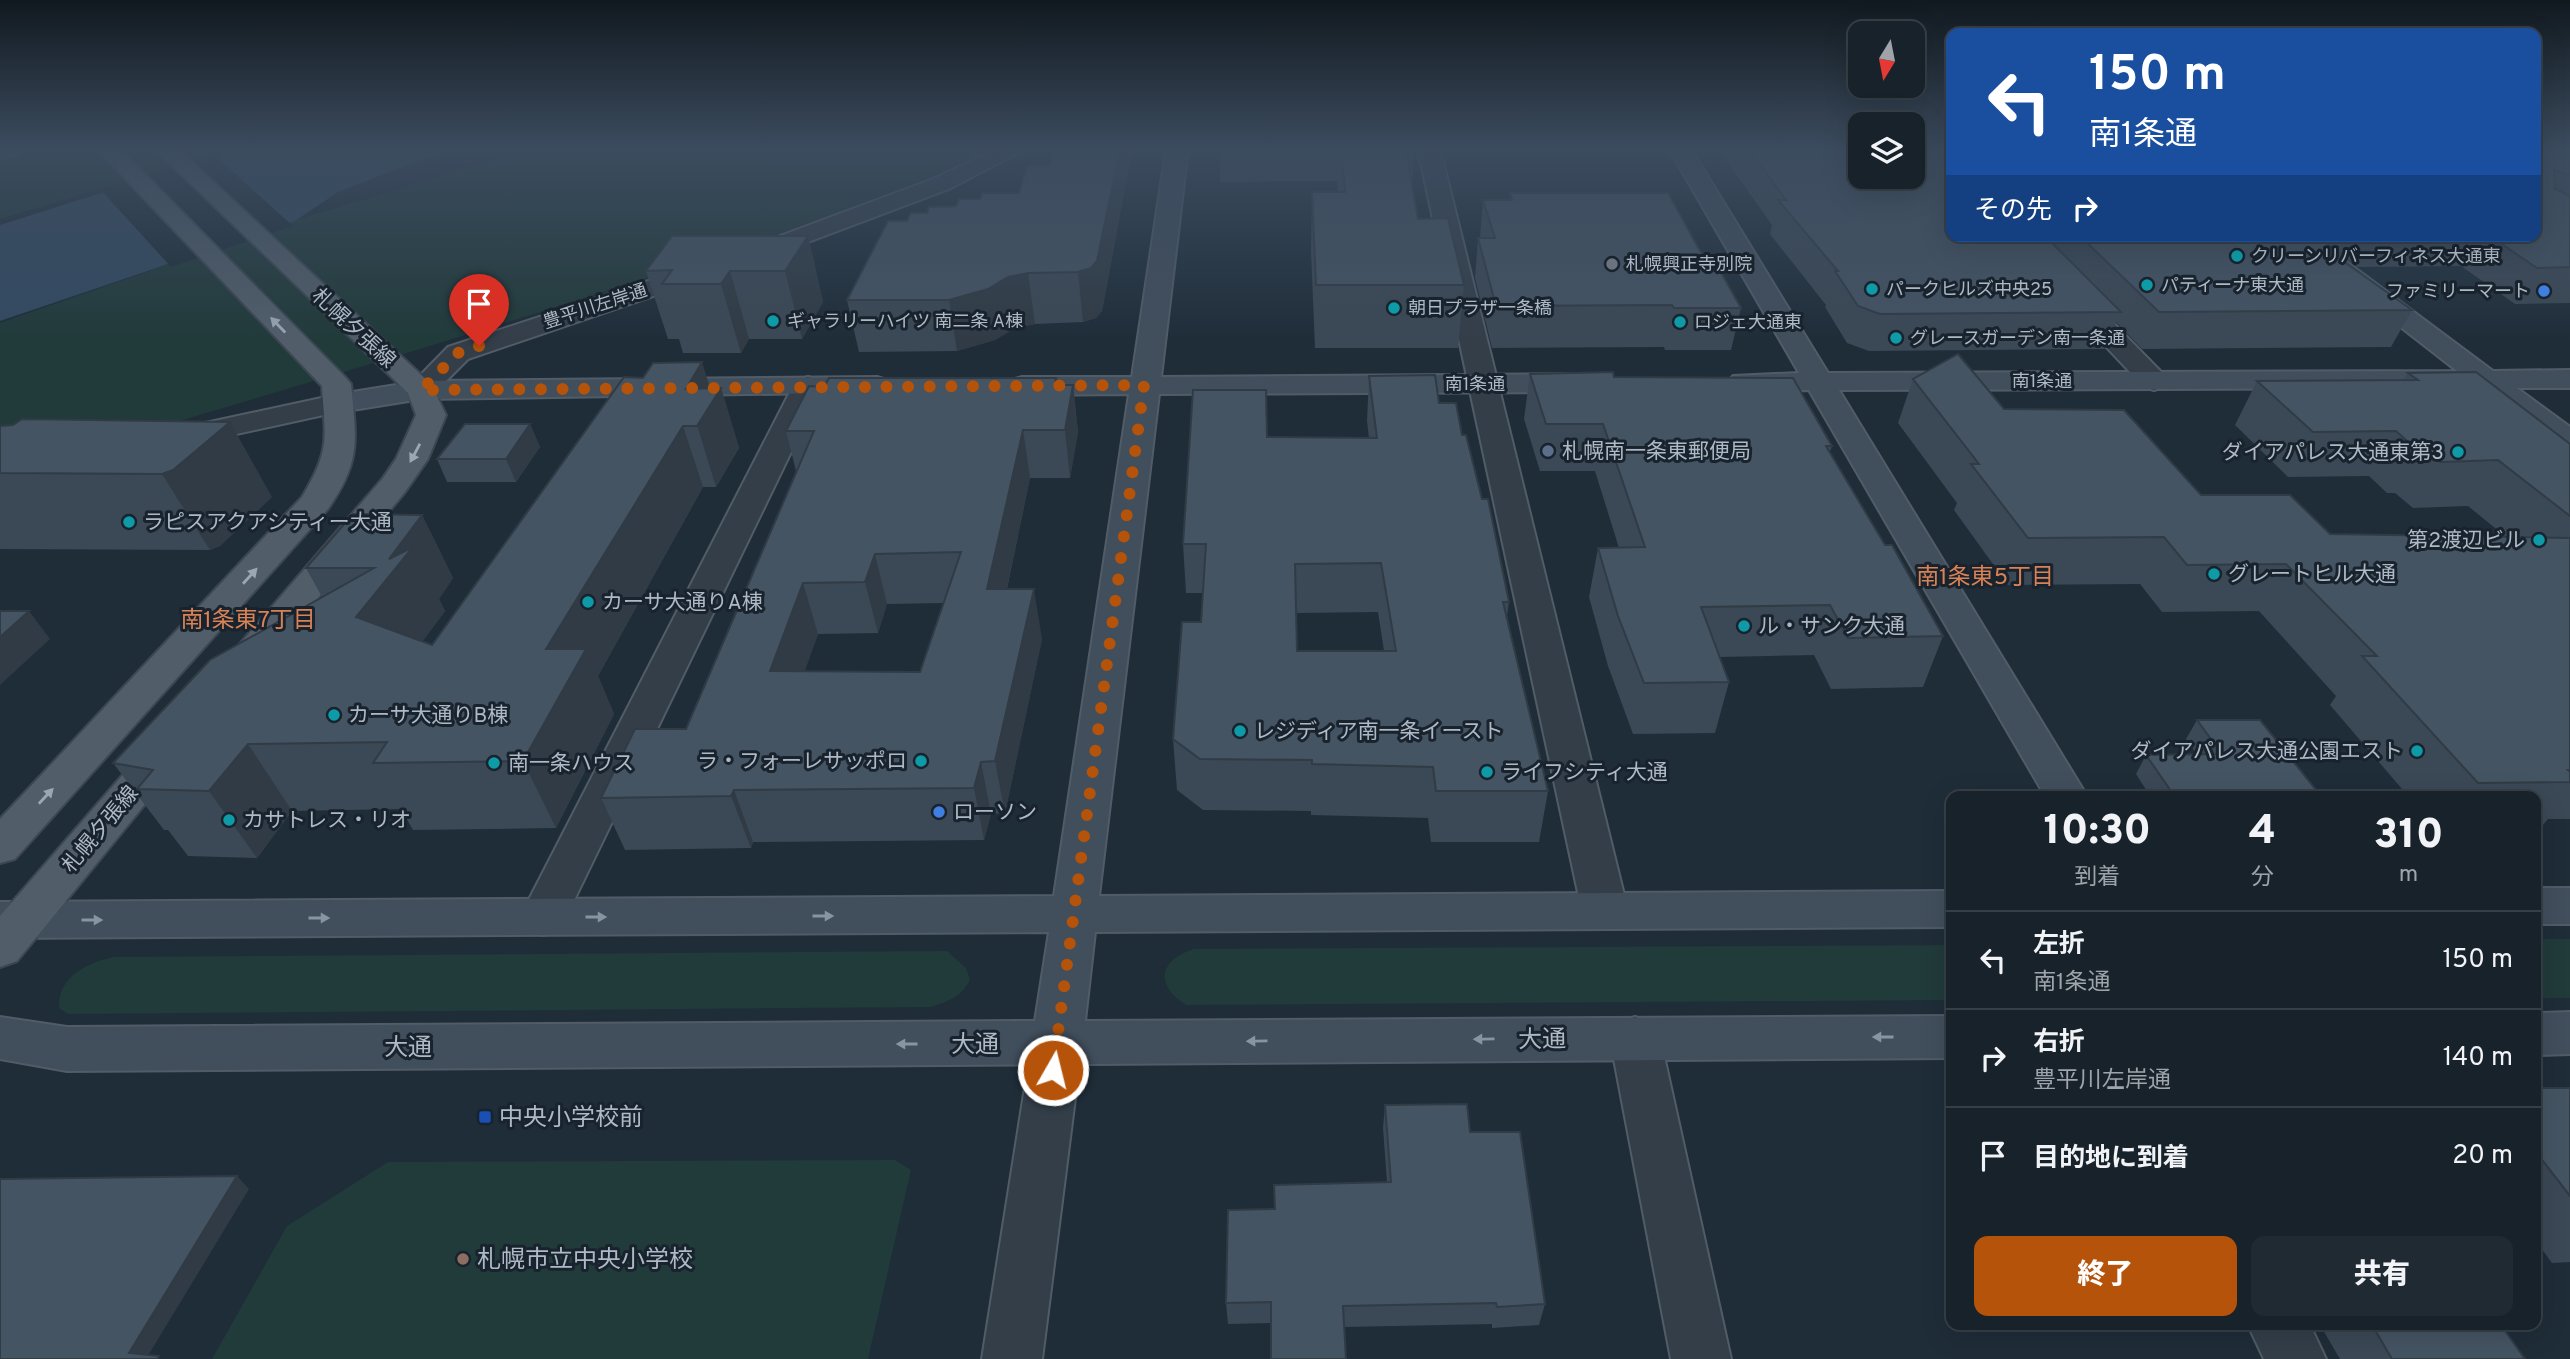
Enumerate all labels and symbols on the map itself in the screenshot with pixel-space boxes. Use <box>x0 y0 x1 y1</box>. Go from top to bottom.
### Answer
north arrow <box>1848 21 1925 98</box>
place label: クリーンリバーフィネス大通東 <box>2251 246 2501 269</box>
marker: クリーンリバーフィネス大通東 <box>2229 248 2245 264</box>
place label: 札幌興正寺別院 <box>1626 254 1752 277</box>
marker: 札幌興正寺別院 <box>1604 256 1620 272</box>
pin <box>449 274 509 346</box>
place label: パティーナ東大通 <box>2161 275 2304 298</box>
marker: パティーナ東大通 <box>2139 277 2155 293</box>
place label: パークヒルズ中央25 <box>1886 279 2052 302</box>
street label: 豊平川左岸通 <box>541 280 650 335</box>
marker: パークヒルズ中央25 <box>1864 281 1880 297</box>
place label: ファミリーマート <box>2386 281 2530 304</box>
street label: 札幌夕張線 <box>305 283 401 375</box>
marker: ファミリーマート <box>2536 283 2552 299</box>
place label: 朝日プラザ一条橋 <box>1408 298 1552 321</box>
marker: 朝日プラザ一条橋 <box>1386 300 1402 316</box>
place label: ギャラリーハイツ 南二条 A棟 <box>787 311 1023 334</box>
place label: ロジェ大通東 <box>1694 312 1802 335</box>
marker: ギャラリーハイツ 南二条 A棟 <box>765 313 781 329</box>
marker: ロジェ大通東 <box>1672 314 1688 330</box>
one-way arrow <box>269 316 286 333</box>
place label: グレースガーデン南一条通 <box>1910 328 2125 351</box>
marker: グレースガーデン南一条通 <box>1888 330 1904 346</box>
street label: 南1条通 <box>2012 371 2072 394</box>
street label: 南1条通 <box>1445 374 1505 397</box>
place label: 札幌南一条東郵便局 <box>1562 439 1751 466</box>
place label: ダイアパレス大通東第3 <box>2222 440 2444 467</box>
one-way arrow <box>410 443 422 463</box>
marker: 札幌南一条東郵便局 <box>1540 443 1556 459</box>
marker: ダイアパレス大通東第3 <box>2450 444 2466 460</box>
place label: ラピスアクアシティー大通 <box>143 510 392 537</box>
marker: ラピスアクアシティー大通 <box>121 514 137 530</box>
place label: 第2渡辺ビル <box>2407 528 2525 555</box>
marker: 第2渡辺ビル <box>2531 532 2547 548</box>
place label: グレートヒル大通 <box>2228 562 2396 589</box>
district label: 南1条東5丁目 <box>1916 564 2054 593</box>
marker: グレートヒル大通 <box>2206 566 2222 582</box>
one-way arrow <box>242 568 258 585</box>
place label: カーサ大通りA棟 <box>602 590 763 617</box>
marker: カーサ大通りA棟 <box>580 594 596 610</box>
district label: 南1条東7丁目 <box>180 607 316 636</box>
place label: ル・サンク大通 <box>1758 614 1905 641</box>
marker: ル・サンク大通 <box>1736 618 1752 634</box>
place label: カーサ大通りB棟 <box>348 703 508 730</box>
marker: カーサ大通りB棟 <box>326 707 342 723</box>
place label: レジディア南一条イースト <box>1254 719 1503 746</box>
marker: レジディア南一条イースト <box>1232 723 1248 739</box>
place label: ダイアパレス大通公園エスト <box>2130 739 2403 766</box>
marker: ダイアパレス大通公園エスト <box>2409 743 2425 759</box>
place label: ラ・フォーレサッポロ <box>697 749 907 776</box>
place label: 南一条ハウス <box>508 751 634 778</box>
marker: ラ・フォーレサッポロ <box>913 753 929 769</box>
marker: 南一条ハウス <box>486 755 502 771</box>
place label: ライフシティ大通 <box>1501 760 1668 787</box>
marker: ライフシティ大通 <box>1479 764 1495 780</box>
street label: 札幌夕張線 <box>57 781 145 879</box>
one-way arrow <box>37 788 54 805</box>
place label: ローソン <box>953 800 1037 827</box>
marker: ローソン <box>931 804 947 820</box>
place label: カサトレス・リオ <box>243 808 411 835</box>
marker: カサトレス・リオ <box>221 812 237 828</box>
one-way arrow <box>812 910 834 922</box>
one-way arrow <box>585 911 607 923</box>
one-way arrow <box>308 912 330 924</box>
one-way arrow <box>81 914 103 925</box>
street label: 大通 <box>1518 1026 1566 1056</box>
street label: 大通 <box>951 1031 999 1061</box>
one-way arrow <box>1872 1031 1894 1043</box>
position arrow <box>1016 1033 1090 1107</box>
one-way arrow <box>1473 1033 1495 1045</box>
street label: 大通 <box>384 1034 432 1064</box>
one-way arrow <box>1245 1035 1267 1047</box>
one-way arrow <box>895 1038 917 1050</box>
place label: 中央小学校前 <box>499 1104 643 1134</box>
marker: 中央小学校前 <box>477 1109 493 1125</box>
place label: 札幌市立中央小学校 <box>477 1246 693 1276</box>
marker: 札幌市立中央小学校 <box>455 1251 471 1267</box>

